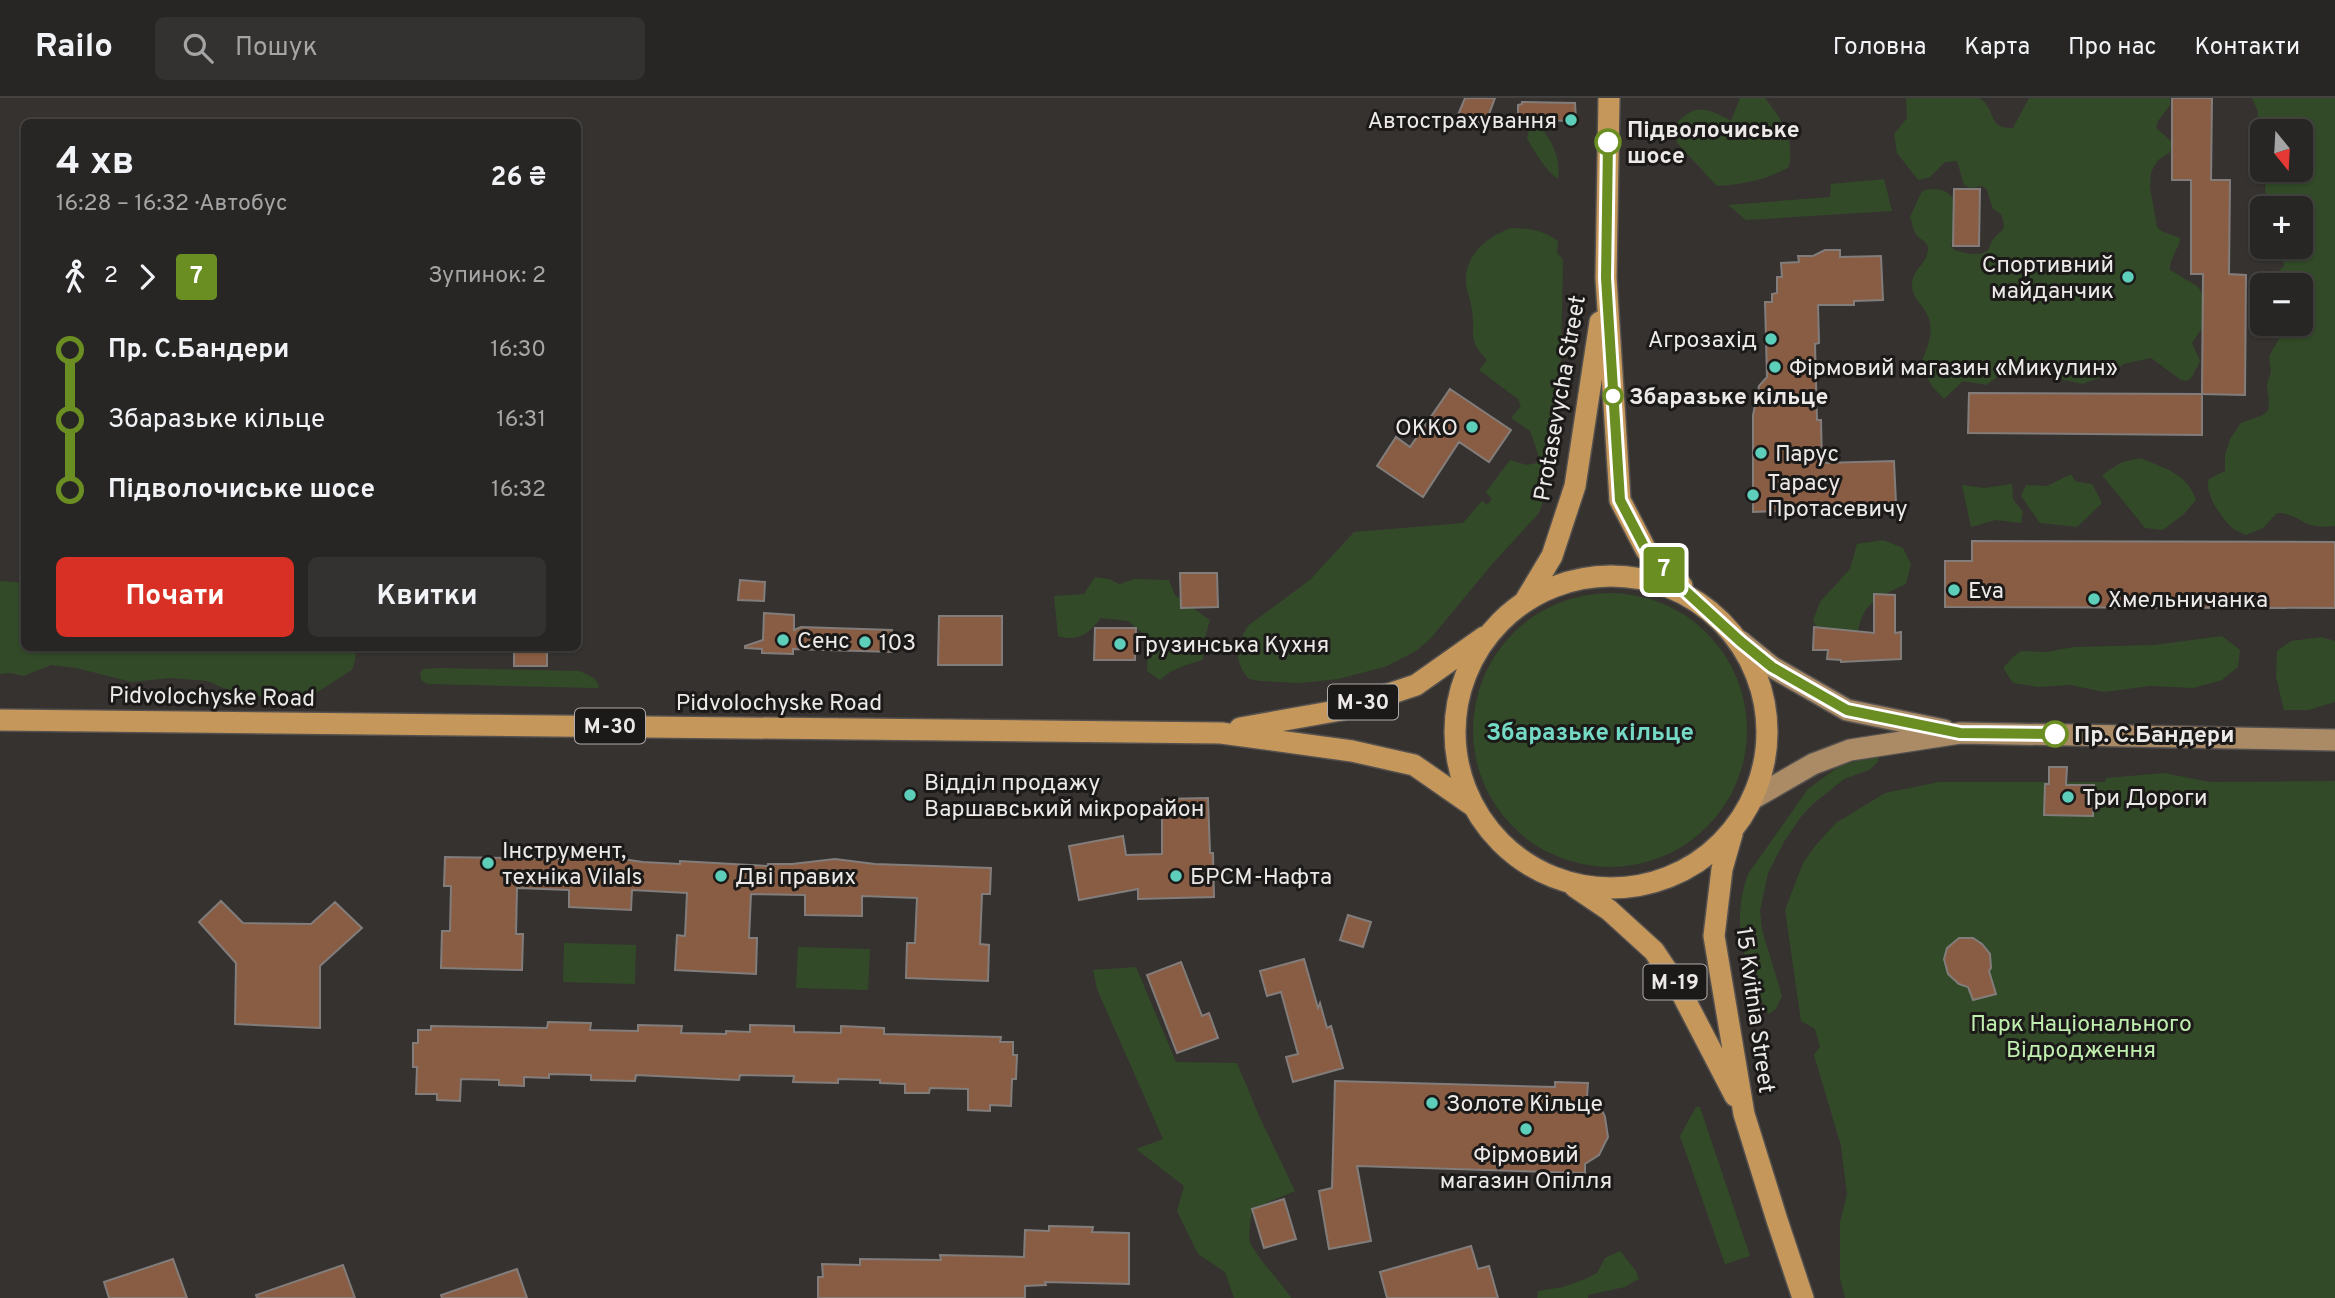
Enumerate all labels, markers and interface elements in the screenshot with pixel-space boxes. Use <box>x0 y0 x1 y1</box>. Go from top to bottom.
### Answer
search box <box>155 17 645 80</box>
text: Railo <box>35 27 113 69</box>
icon: search <box>179 29 217 67</box>
text: Пошук <box>235 32 318 65</box>
text: Головна <box>1833 33 1926 63</box>
text: Карта <box>1964 33 2030 63</box>
text: Про нас <box>2068 33 2156 63</box>
text: Контакти <box>2194 33 2300 63</box>
place label: Автострахування <box>1367 108 1557 137</box>
marker: Автострахування <box>1563 112 1579 128</box>
place label: Підволочиське шосе <box>1627 117 1800 172</box>
north arrow <box>2250 119 2314 182</box>
map controls <box>2250 119 2313 336</box>
marker: Підволочиське шосе <box>1595 129 1621 155</box>
text: 4 хв <box>56 139 134 188</box>
text: 26 ₴ <box>491 162 546 195</box>
text: 16:28 – 16:32 · Автобус <box>56 190 287 219</box>
button: + <box>2250 196 2313 259</box>
place label: Спортивний майданчик <box>1982 252 2114 307</box>
icon: walk <box>56 258 94 296</box>
icon: forward <box>128 258 166 296</box>
text: 2 <box>104 262 118 291</box>
text: 7 <box>190 262 203 292</box>
text: Зупинок: 2 <box>428 262 546 291</box>
marker: Спортивний майданчик <box>2120 269 2136 285</box>
button: − <box>2250 273 2313 336</box>
street label: Protasevycha Street <box>1529 293 1594 504</box>
place label: Агрозахід <box>1648 327 1757 356</box>
marker: Агрозахід <box>1763 331 1779 347</box>
text: Пр. С.Бандери <box>108 334 289 367</box>
text: 16:30 <box>490 336 546 365</box>
place label: Фірмовий магазин «Микулин» <box>1789 355 2118 384</box>
marker: Фірмовий магазин «Микулин» <box>1767 359 1783 375</box>
place label: Збаразьке кільце <box>1629 384 1828 413</box>
marker: Збаразьке кільце <box>1603 386 1623 406</box>
text: Збаразьке кільце <box>108 404 325 437</box>
text: 16:31 <box>496 406 546 435</box>
place label: OKKO <box>1395 415 1458 444</box>
marker: OKKO <box>1464 419 1480 435</box>
place label: Парус <box>1775 441 1839 470</box>
marker: Парус <box>1753 445 1769 461</box>
place label: Тарасу Протасевичу <box>1767 470 1908 525</box>
text: Підволочиське шосе <box>108 474 375 507</box>
text: 16:32 <box>491 476 546 505</box>
marker: Тарасу Протасевичу <box>1745 487 1761 503</box>
line badge: 7 <box>1641 547 1687 593</box>
text: 7 <box>1658 555 1670 585</box>
button: Почати <box>56 557 294 637</box>
button: Квитки <box>308 557 546 637</box>
place label: Eva <box>1968 578 2004 607</box>
marker: Eva <box>1946 582 1962 598</box>
place label: Хмельничанка <box>2108 587 2268 616</box>
marker: Хмельничанка <box>2086 591 2102 607</box>
place label: Сенс <box>797 628 850 657</box>
place label: 103 <box>879 630 916 659</box>
marker: Сенс <box>775 632 791 648</box>
place label: Грузинська Кухня <box>1134 632 1329 661</box>
marker: 103 <box>857 634 873 650</box>
marker: Грузинська Кухня <box>1112 636 1128 652</box>
street label: Pidvolochyske Road <box>109 682 315 715</box>
road number: М-30 <box>1328 684 1398 720</box>
street label: Pidvolochyske Road <box>676 690 882 719</box>
road number: М-30 <box>575 708 645 744</box>
district label: Збаразьке кільце <box>1486 719 1694 749</box>
marker: Пр. С.Бандери <box>2042 721 2068 747</box>
place label: Пр. С.Бандери <box>2074 722 2234 751</box>
place label: Відділ продажу Варшавський мікрорайон <box>924 770 1204 825</box>
place label: Три Дороги <box>2082 785 2208 814</box>
marker: Відділ продажу Варшавський мікрорайон <box>902 787 918 803</box>
marker: Три Дороги <box>2060 789 2076 805</box>
place label: Інструмент, техніка Vilals <box>502 838 643 893</box>
marker: Інструмент, техніка Vilals <box>480 855 496 871</box>
place label: Дві правих <box>735 864 856 893</box>
place label: БРСМ-Нафта <box>1190 864 1332 893</box>
marker: Дві правих <box>713 868 729 884</box>
marker: БРСМ-Нафта <box>1168 868 1184 884</box>
street label: 15 Kvitnia Street <box>1728 925 1780 1095</box>
road number: М-19 <box>1644 964 1706 1000</box>
park label: Парк Національного Відродження <box>1970 1011 2192 1066</box>
place label: Золоте Кільце <box>1446 1091 1603 1120</box>
marker: Золоте Кільце <box>1424 1095 1440 1111</box>
marker: Фірмовий магазин Опілля <box>1518 1121 1534 1137</box>
place label: Фірмовий магазин Опілля <box>1440 1142 1612 1197</box>

